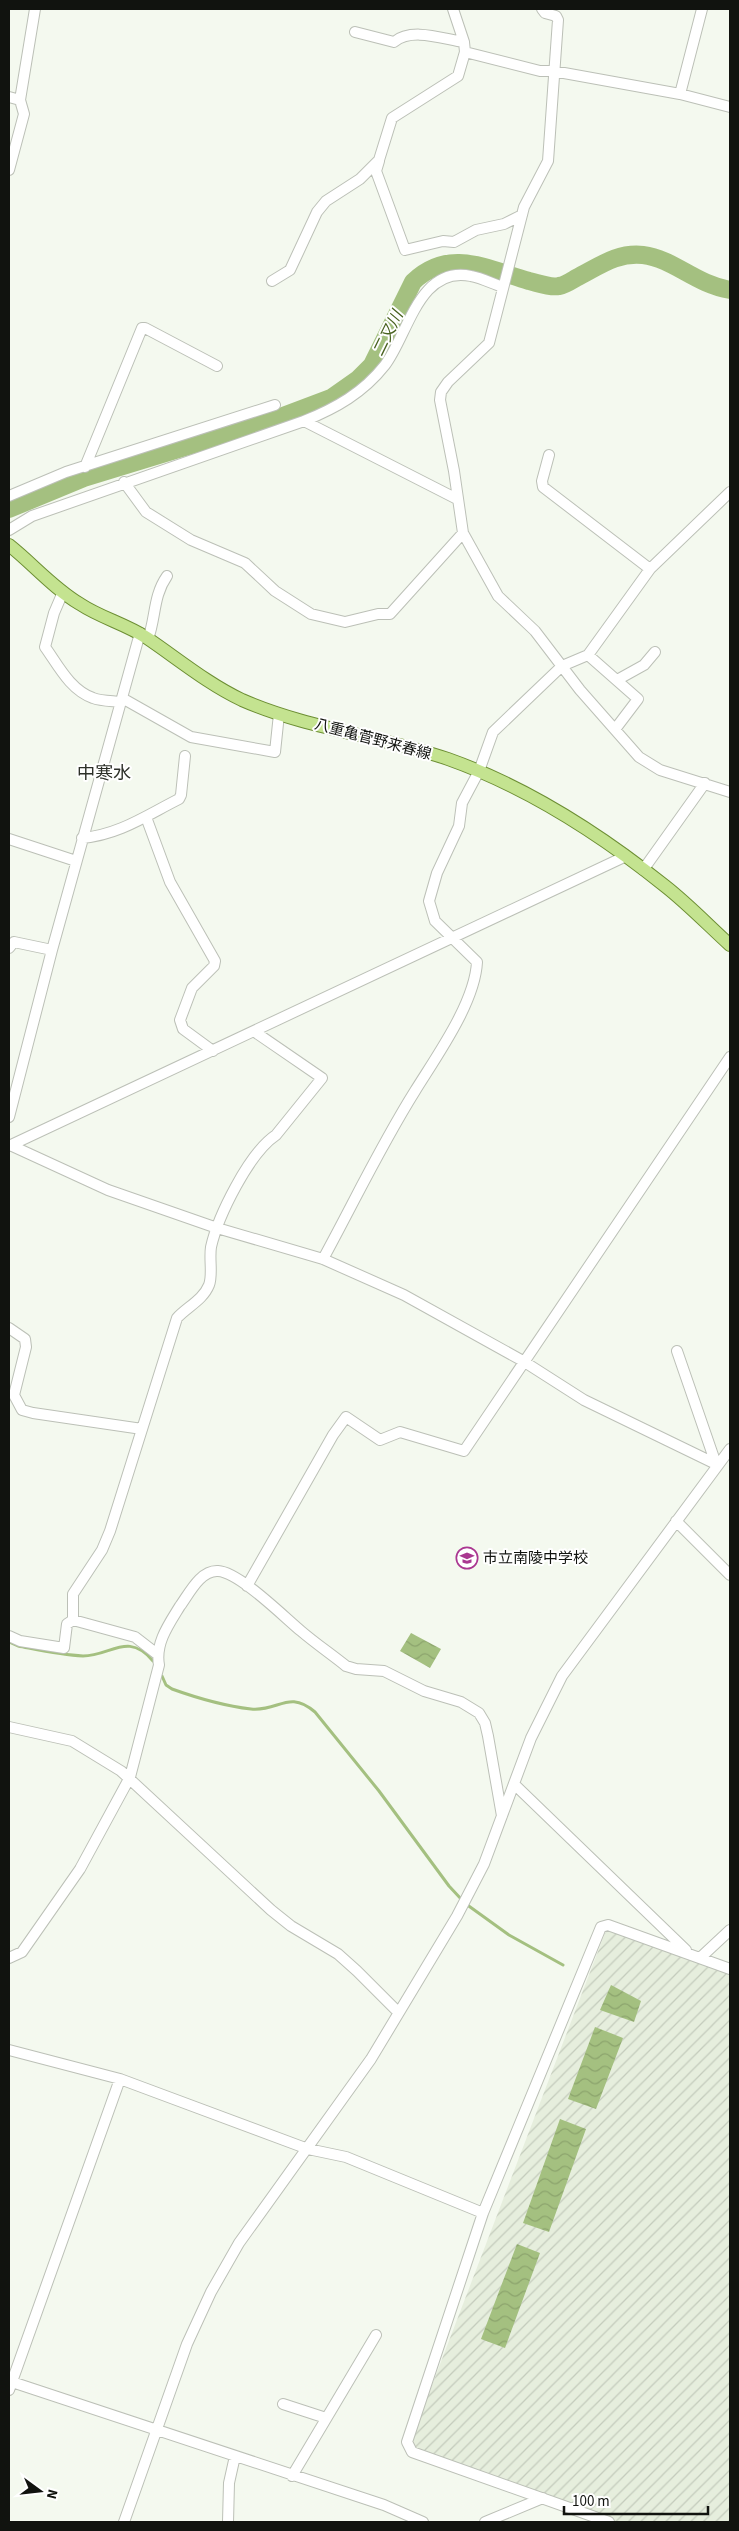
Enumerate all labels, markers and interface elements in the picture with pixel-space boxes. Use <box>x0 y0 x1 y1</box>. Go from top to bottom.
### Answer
water label: 二又川 <box>367 305 409 360</box>
street label: 八重亀菅野来春線 <box>312 714 434 765</box>
district label: 中寒水 <box>77 761 131 786</box>
school or university icon: 市立南陵中学校 <box>455 1546 479 1570</box>
place label: 市立南陵中学校 <box>483 1548 588 1569</box>
north arrow <box>15 2466 65 2516</box>
scale bar <box>564 2484 708 2516</box>
text: N <box>41 2487 62 2501</box>
text: 100 m <box>572 2491 610 2512</box>

